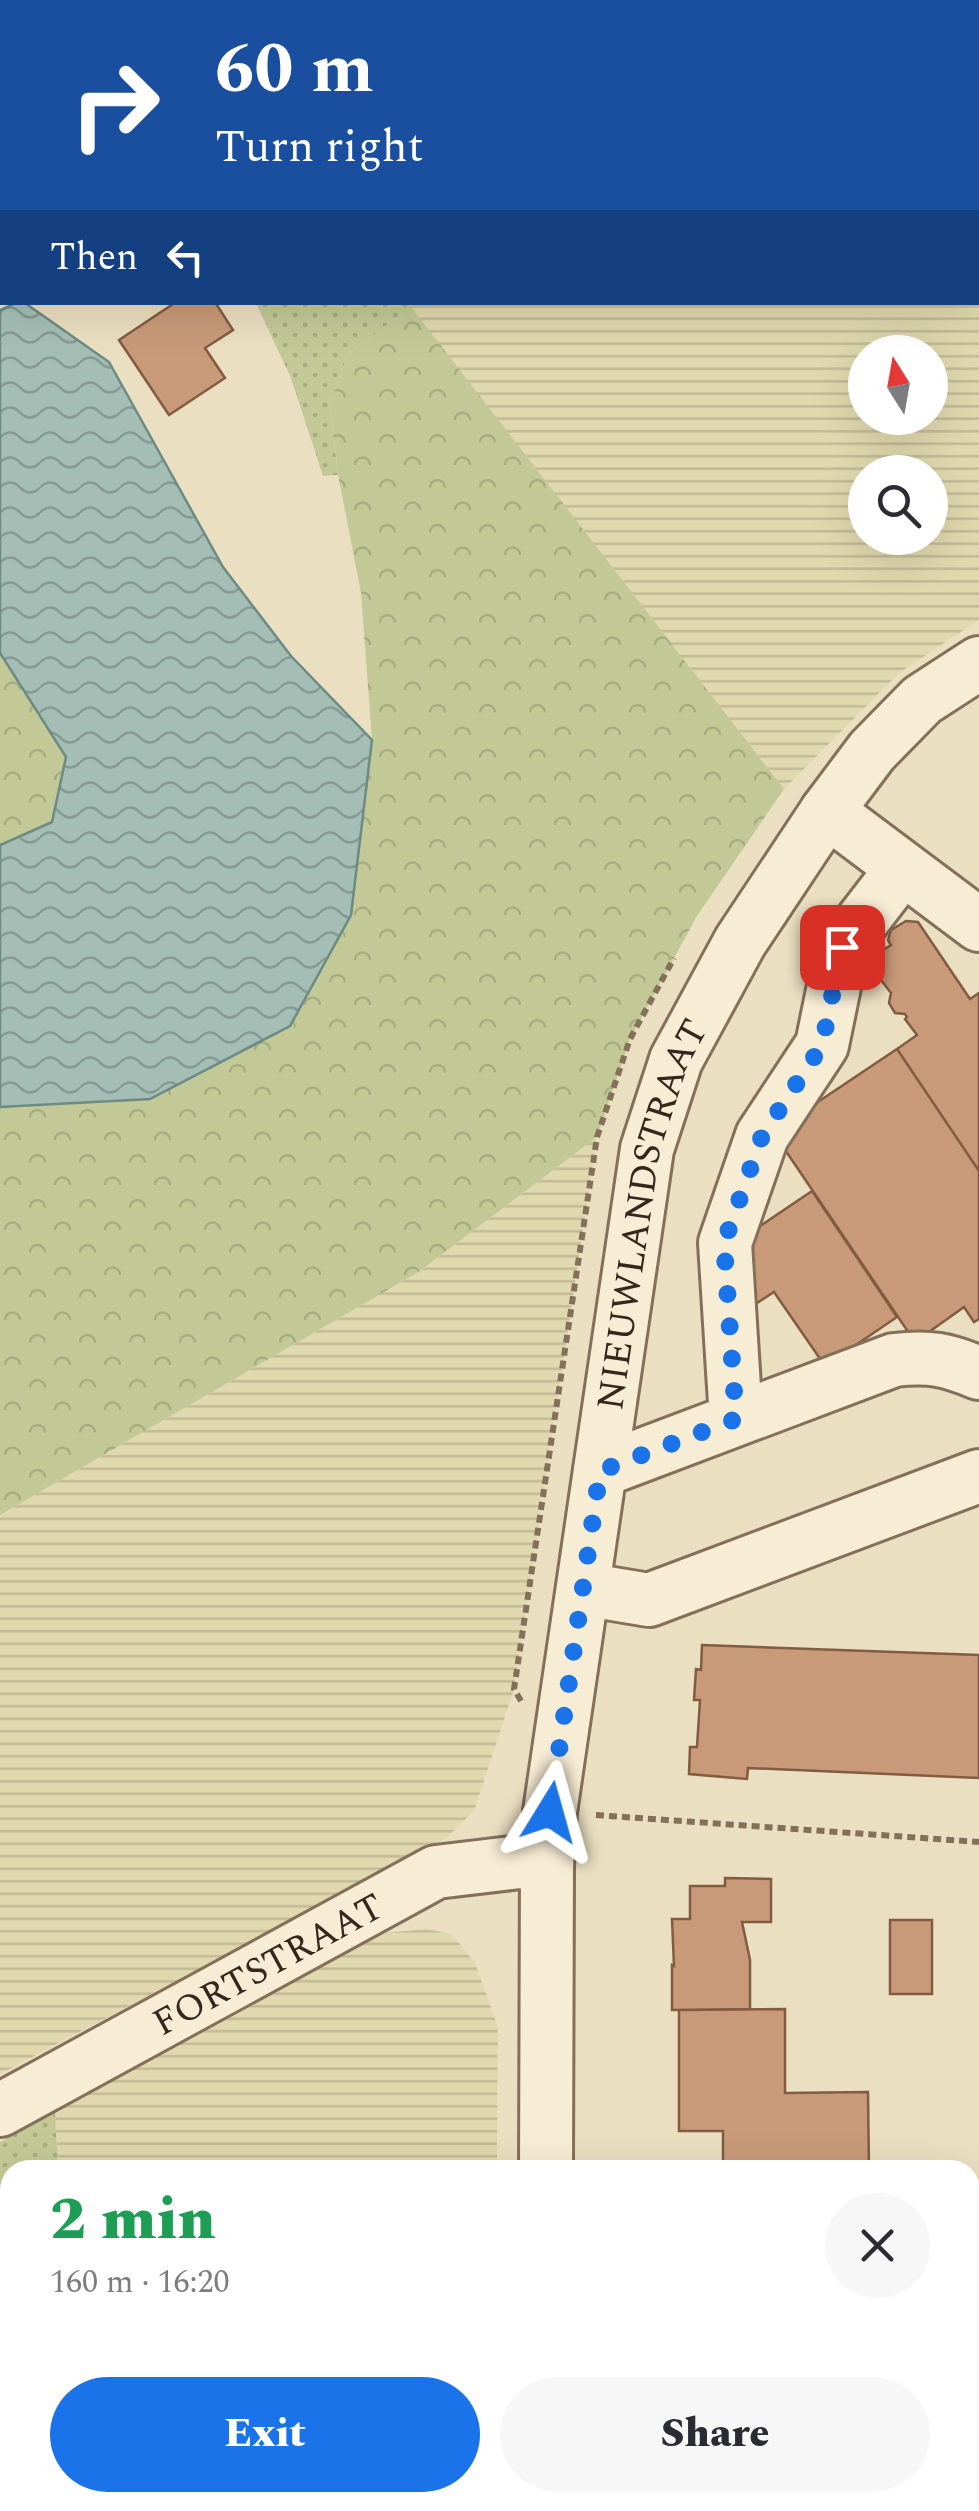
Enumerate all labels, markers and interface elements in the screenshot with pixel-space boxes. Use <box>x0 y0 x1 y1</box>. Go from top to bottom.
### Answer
text: 60 m <box>215 17 374 123</box>
icon: right <box>50 40 180 170</box>
text: Turn right <box>215 113 424 182</box>
text: Then <box>50 229 138 287</box>
icon: left <box>158 230 213 285</box>
north arrow <box>848 335 948 435</box>
map controls <box>848 335 948 555</box>
button: search <box>848 455 948 555</box>
pin <box>800 905 885 990</box>
icon: arrive <box>815 920 870 975</box>
street label: NIEUWLANDSTRAAT <box>582 1009 724 1414</box>
position arrow <box>498 1760 602 1864</box>
street label: FORTSTRAAT <box>142 1879 395 2052</box>
text: 2 min <box>50 2174 216 2266</box>
button: close <box>825 2193 930 2298</box>
text: 160 m · 16:20 <box>50 2258 230 2307</box>
button: Exit <box>50 2377 480 2492</box>
button: Share <box>500 2377 930 2492</box>

